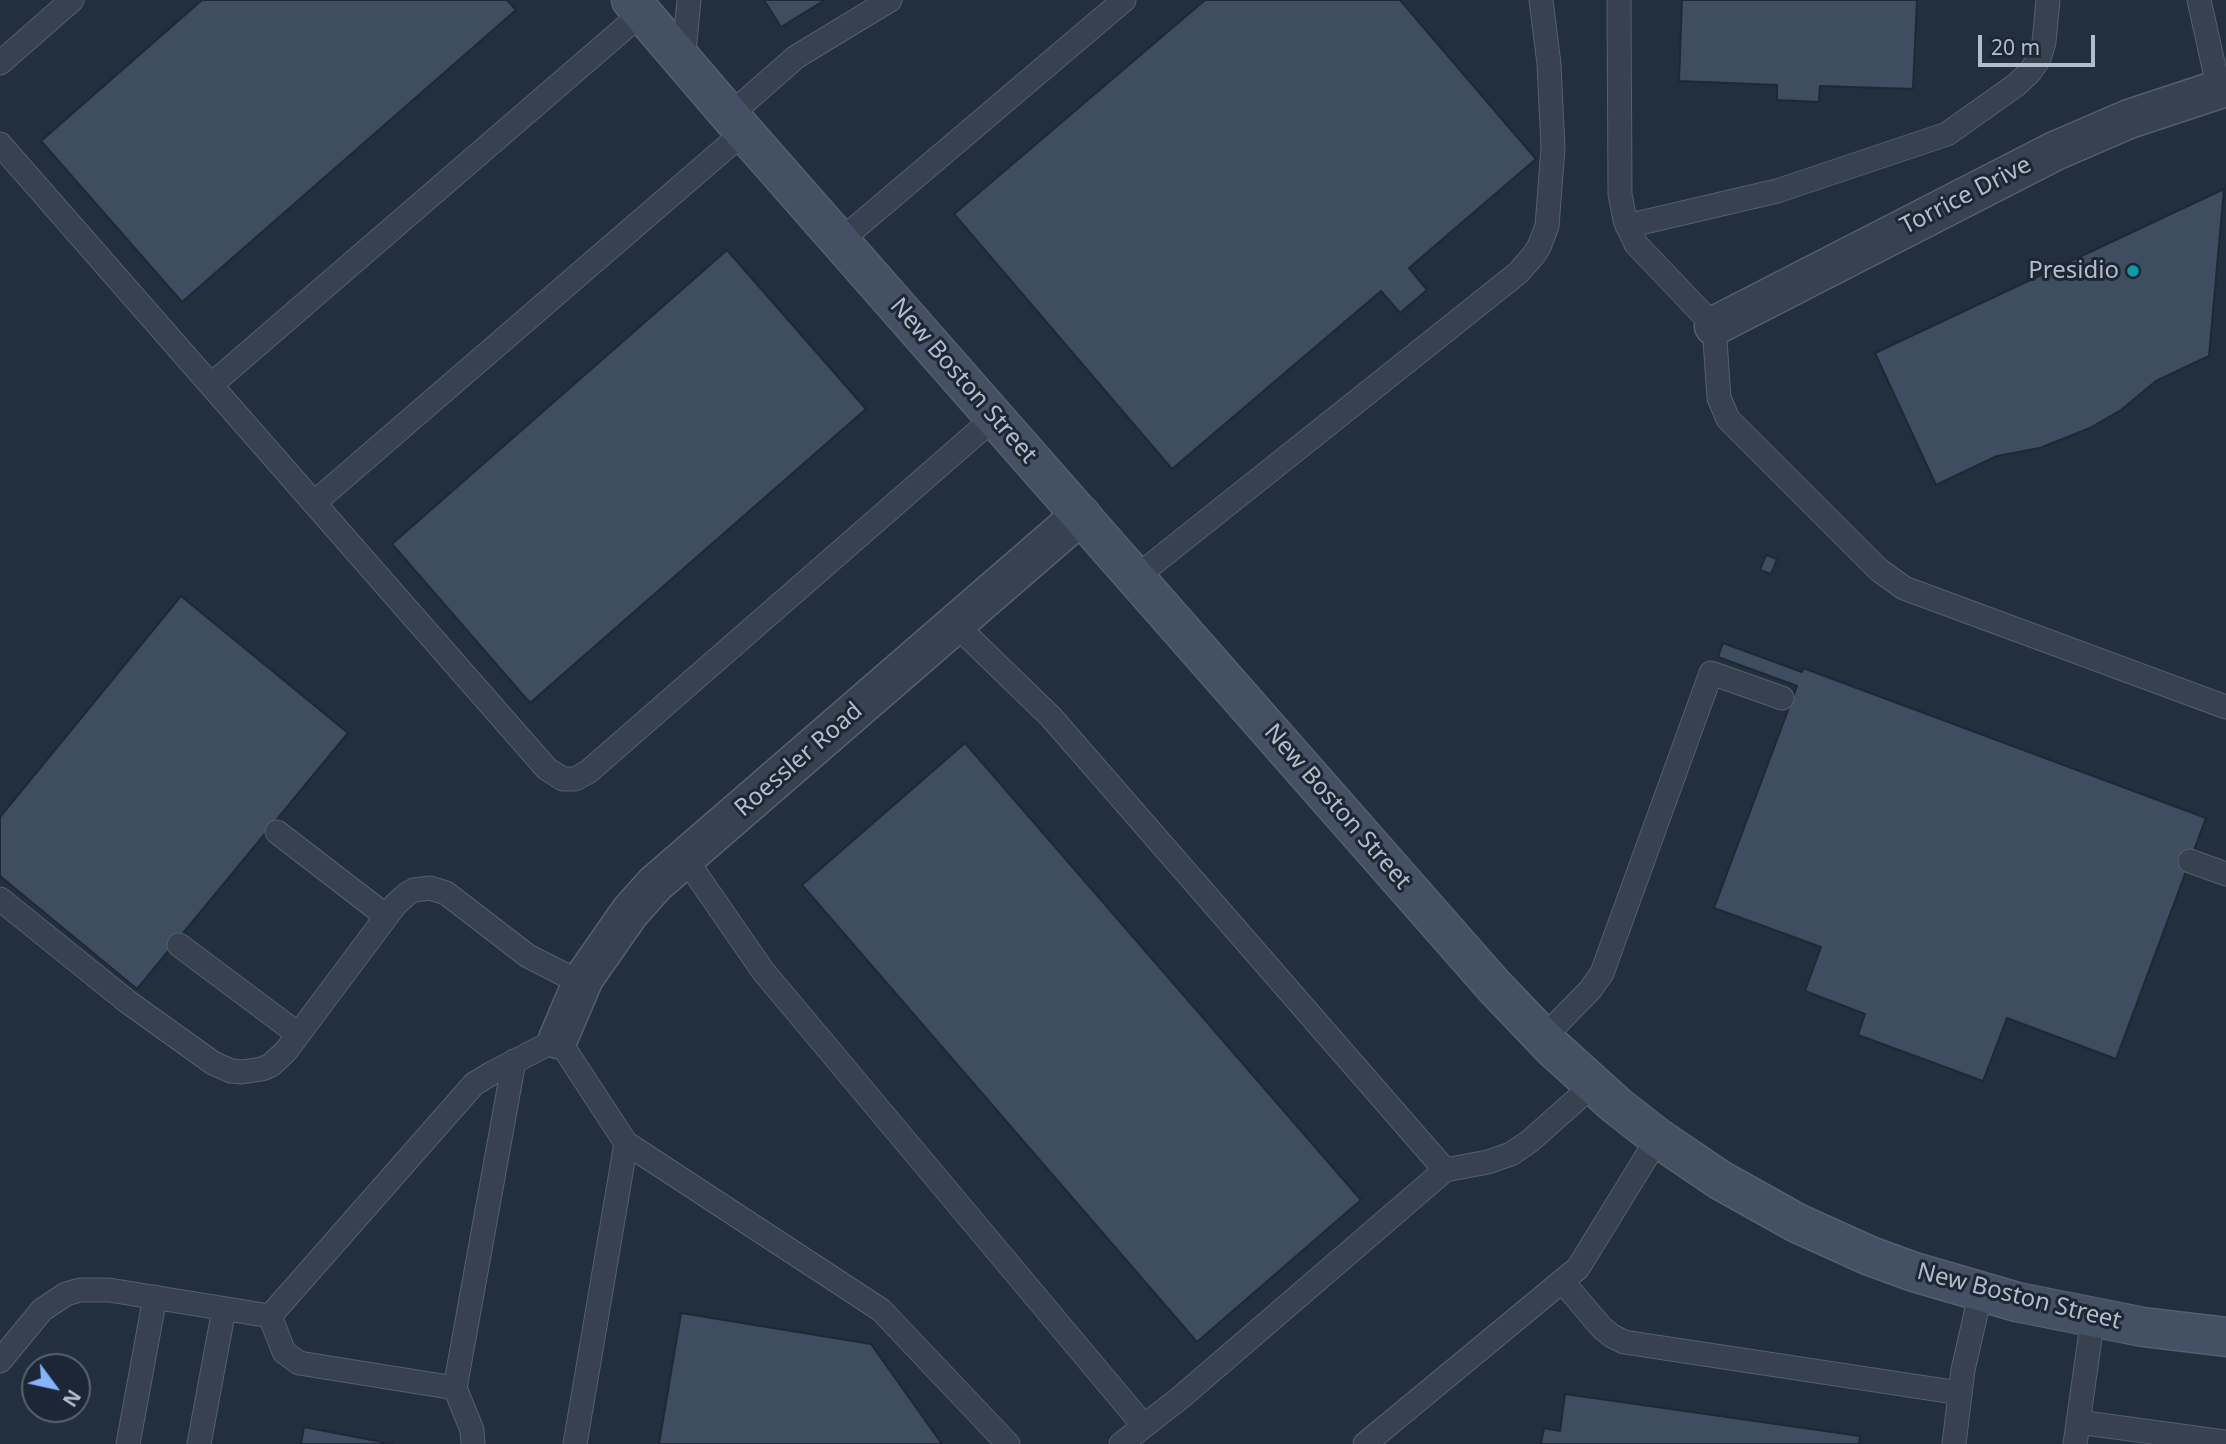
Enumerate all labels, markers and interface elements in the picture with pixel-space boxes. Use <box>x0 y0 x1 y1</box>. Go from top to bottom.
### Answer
scale bar <box>1981 21 2098 65</box>
text: 20 m <box>1991 33 2040 61</box>
street label: Torrice Drive <box>1896 151 2036 241</box>
place label: Presidio <box>2028 257 2119 285</box>
marker: Presidio <box>2125 263 2141 279</box>
street label: New Boston Street <box>883 293 1043 469</box>
street label: Roessler Road <box>729 697 869 823</box>
street label: New Boston Street <box>1257 719 1417 895</box>
street label: New Boston Street <box>1914 1258 2124 1336</box>
north arrow <box>21 1353 91 1423</box>
text: N <box>57 1385 87 1412</box>

